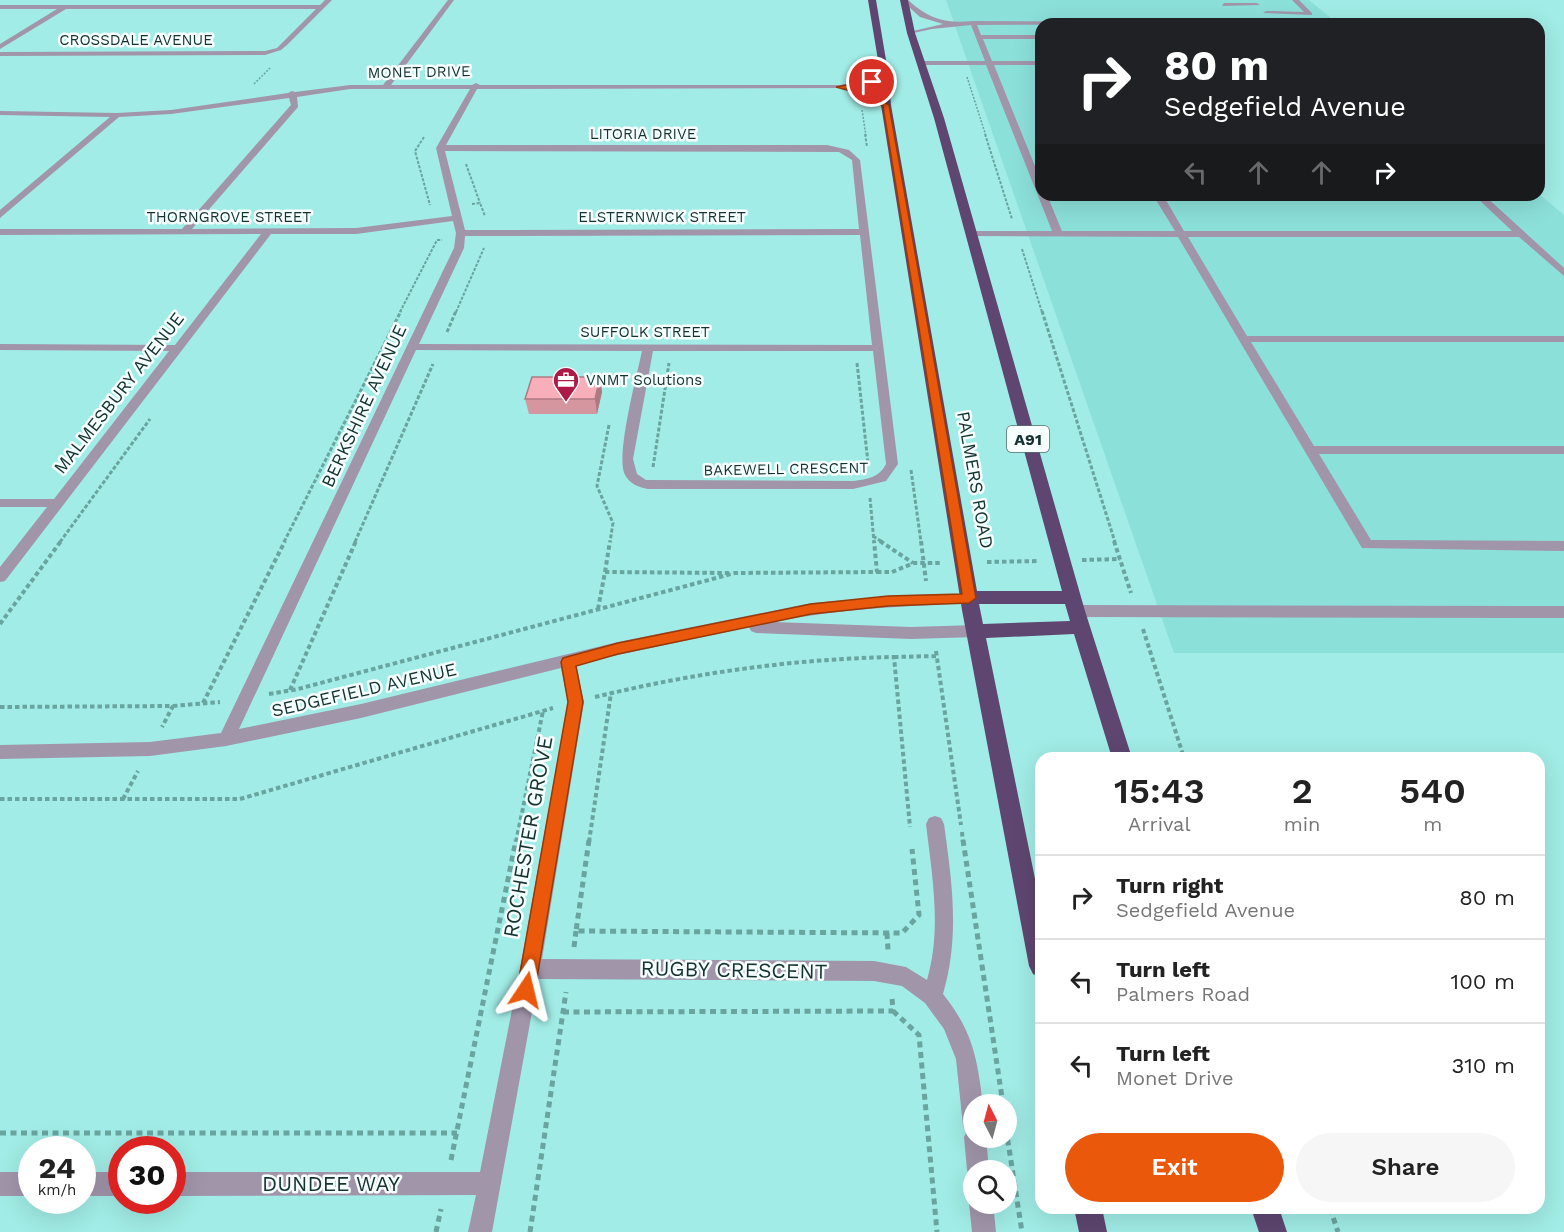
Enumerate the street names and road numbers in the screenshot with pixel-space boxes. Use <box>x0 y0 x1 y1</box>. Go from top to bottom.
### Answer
street label: CROSSDALE AVENUE <box>59 31 213 49</box>
street label: MONET DRIVE <box>367 62 471 82</box>
street label: LITORIA DRIVE <box>590 125 696 143</box>
street label: THORNGROVE STREET <box>147 208 311 226</box>
street label: ELSTERNWICK STREET <box>578 208 746 226</box>
street label: MALMESBURY AVENUE <box>49 308 188 477</box>
street label: BERKSHIRE AVENUE <box>317 321 410 490</box>
street label: SUFFOLK STREET <box>580 323 710 341</box>
street label: PALMERS ROAD <box>953 410 998 550</box>
road number: A91 <box>1007 426 1049 452</box>
street label: BAKEWELL CRESCENT <box>703 459 869 479</box>
street label: SEDGEFIELD AVENUE <box>270 658 458 721</box>
street label: ROCHESTER GROVE <box>497 734 558 940</box>
street label: RUGBY CRESCENT <box>640 955 828 984</box>
street label: DUNDEE WAY <box>262 1171 400 1196</box>

